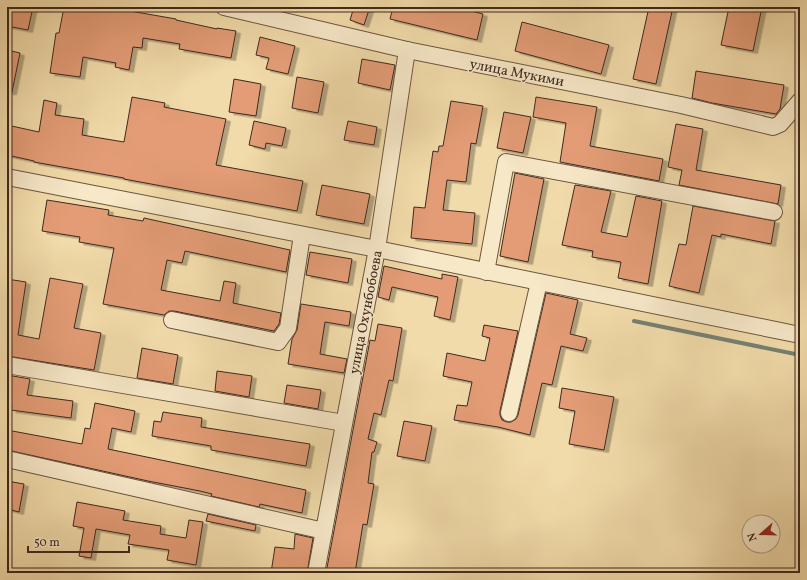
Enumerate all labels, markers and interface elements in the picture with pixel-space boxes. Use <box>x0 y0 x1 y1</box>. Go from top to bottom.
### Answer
street label: улица Мукими <box>468 55 566 92</box>
street label: улица Охунбобоева <box>345 249 388 376</box>
north arrow <box>741 514 781 554</box>
scale bar <box>28 528 129 554</box>
text: N <box>745 531 761 543</box>
text: 50 m <box>34 535 60 551</box>

